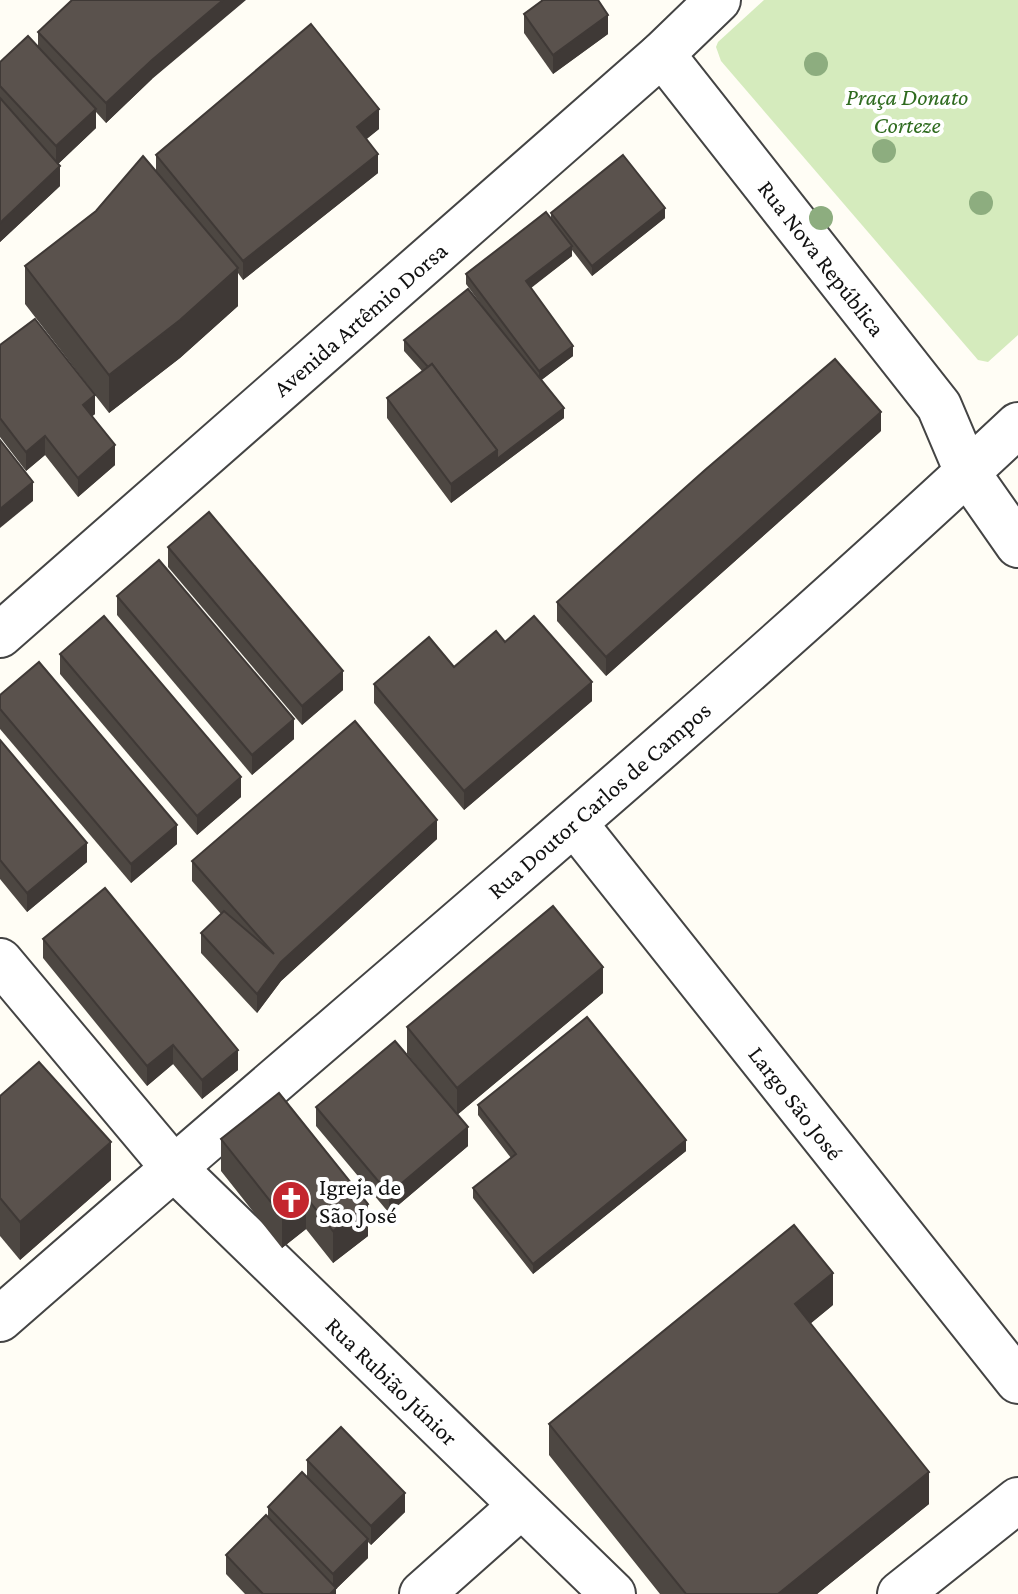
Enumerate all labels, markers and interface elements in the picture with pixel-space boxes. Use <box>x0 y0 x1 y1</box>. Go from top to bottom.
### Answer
park label: Praça Donato Corteze <box>846 83 968 138</box>
street label: Rua Nova República <box>753 175 891 341</box>
street label: Avenida Artêmio Dorsa <box>268 236 452 402</box>
street label: Rua Doutor Carlos de Campos <box>482 696 716 904</box>
street label: Largo São José <box>743 1041 849 1165</box>
place label: Igreja de São José <box>319 1173 401 1228</box>
church icon: Igreja de São José <box>270 1179 312 1221</box>
street label: Rua Rubião Júnior <box>320 1311 464 1451</box>

